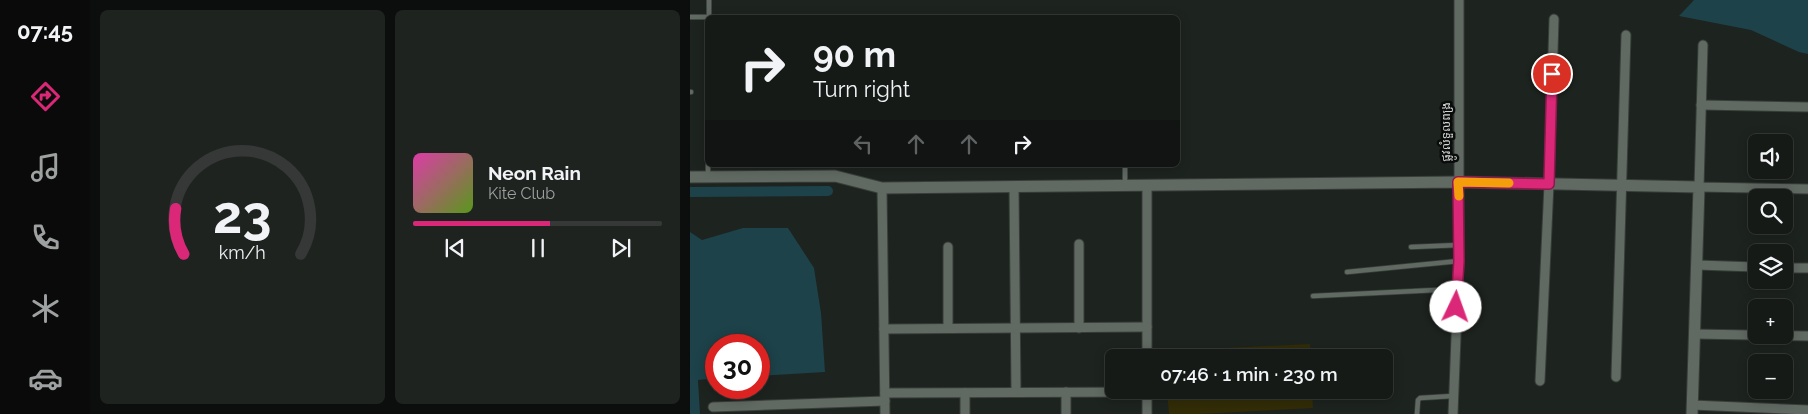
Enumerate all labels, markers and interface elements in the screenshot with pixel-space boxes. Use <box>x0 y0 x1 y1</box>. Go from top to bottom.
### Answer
text: 07:45 <box>17 18 73 44</box>
text: 90 m <box>813 34 896 75</box>
icon: right <box>730 35 795 100</box>
pin <box>1531 53 1573 95</box>
icon: arrive <box>1538 60 1566 88</box>
text: Turn right <box>813 76 910 102</box>
icon: directions <box>28 79 63 114</box>
street label: ផ្លូវលំទួលពង្រ <box>1439 102 1457 162</box>
icon: left <box>849 130 877 158</box>
icon: ahead <box>902 130 930 158</box>
icon: ahead <box>955 130 983 158</box>
icon: right <box>1008 130 1036 158</box>
map controls <box>1748 134 1793 399</box>
button: sound <box>1748 134 1793 179</box>
icon: music <box>28 150 63 185</box>
text: Neon Rain <box>488 162 581 184</box>
text: 23 <box>213 184 272 245</box>
text: Kite Club <box>488 184 555 203</box>
button: search <box>1748 189 1793 234</box>
icon: phone <box>28 220 63 255</box>
icon: previous <box>441 234 469 262</box>
icon: pause <box>524 234 552 262</box>
icon: next <box>607 234 635 262</box>
text: km/h <box>219 242 266 263</box>
button: layers <box>1748 244 1793 289</box>
position arrow <box>1429 280 1481 332</box>
icon: climate <box>28 291 63 326</box>
button: + <box>1748 299 1793 344</box>
speed limit sign: 30 <box>705 334 770 399</box>
button: − <box>1748 354 1793 399</box>
icon: car <box>28 361 63 396</box>
text: 07:46 · 1 min · 230 m <box>1160 363 1338 385</box>

